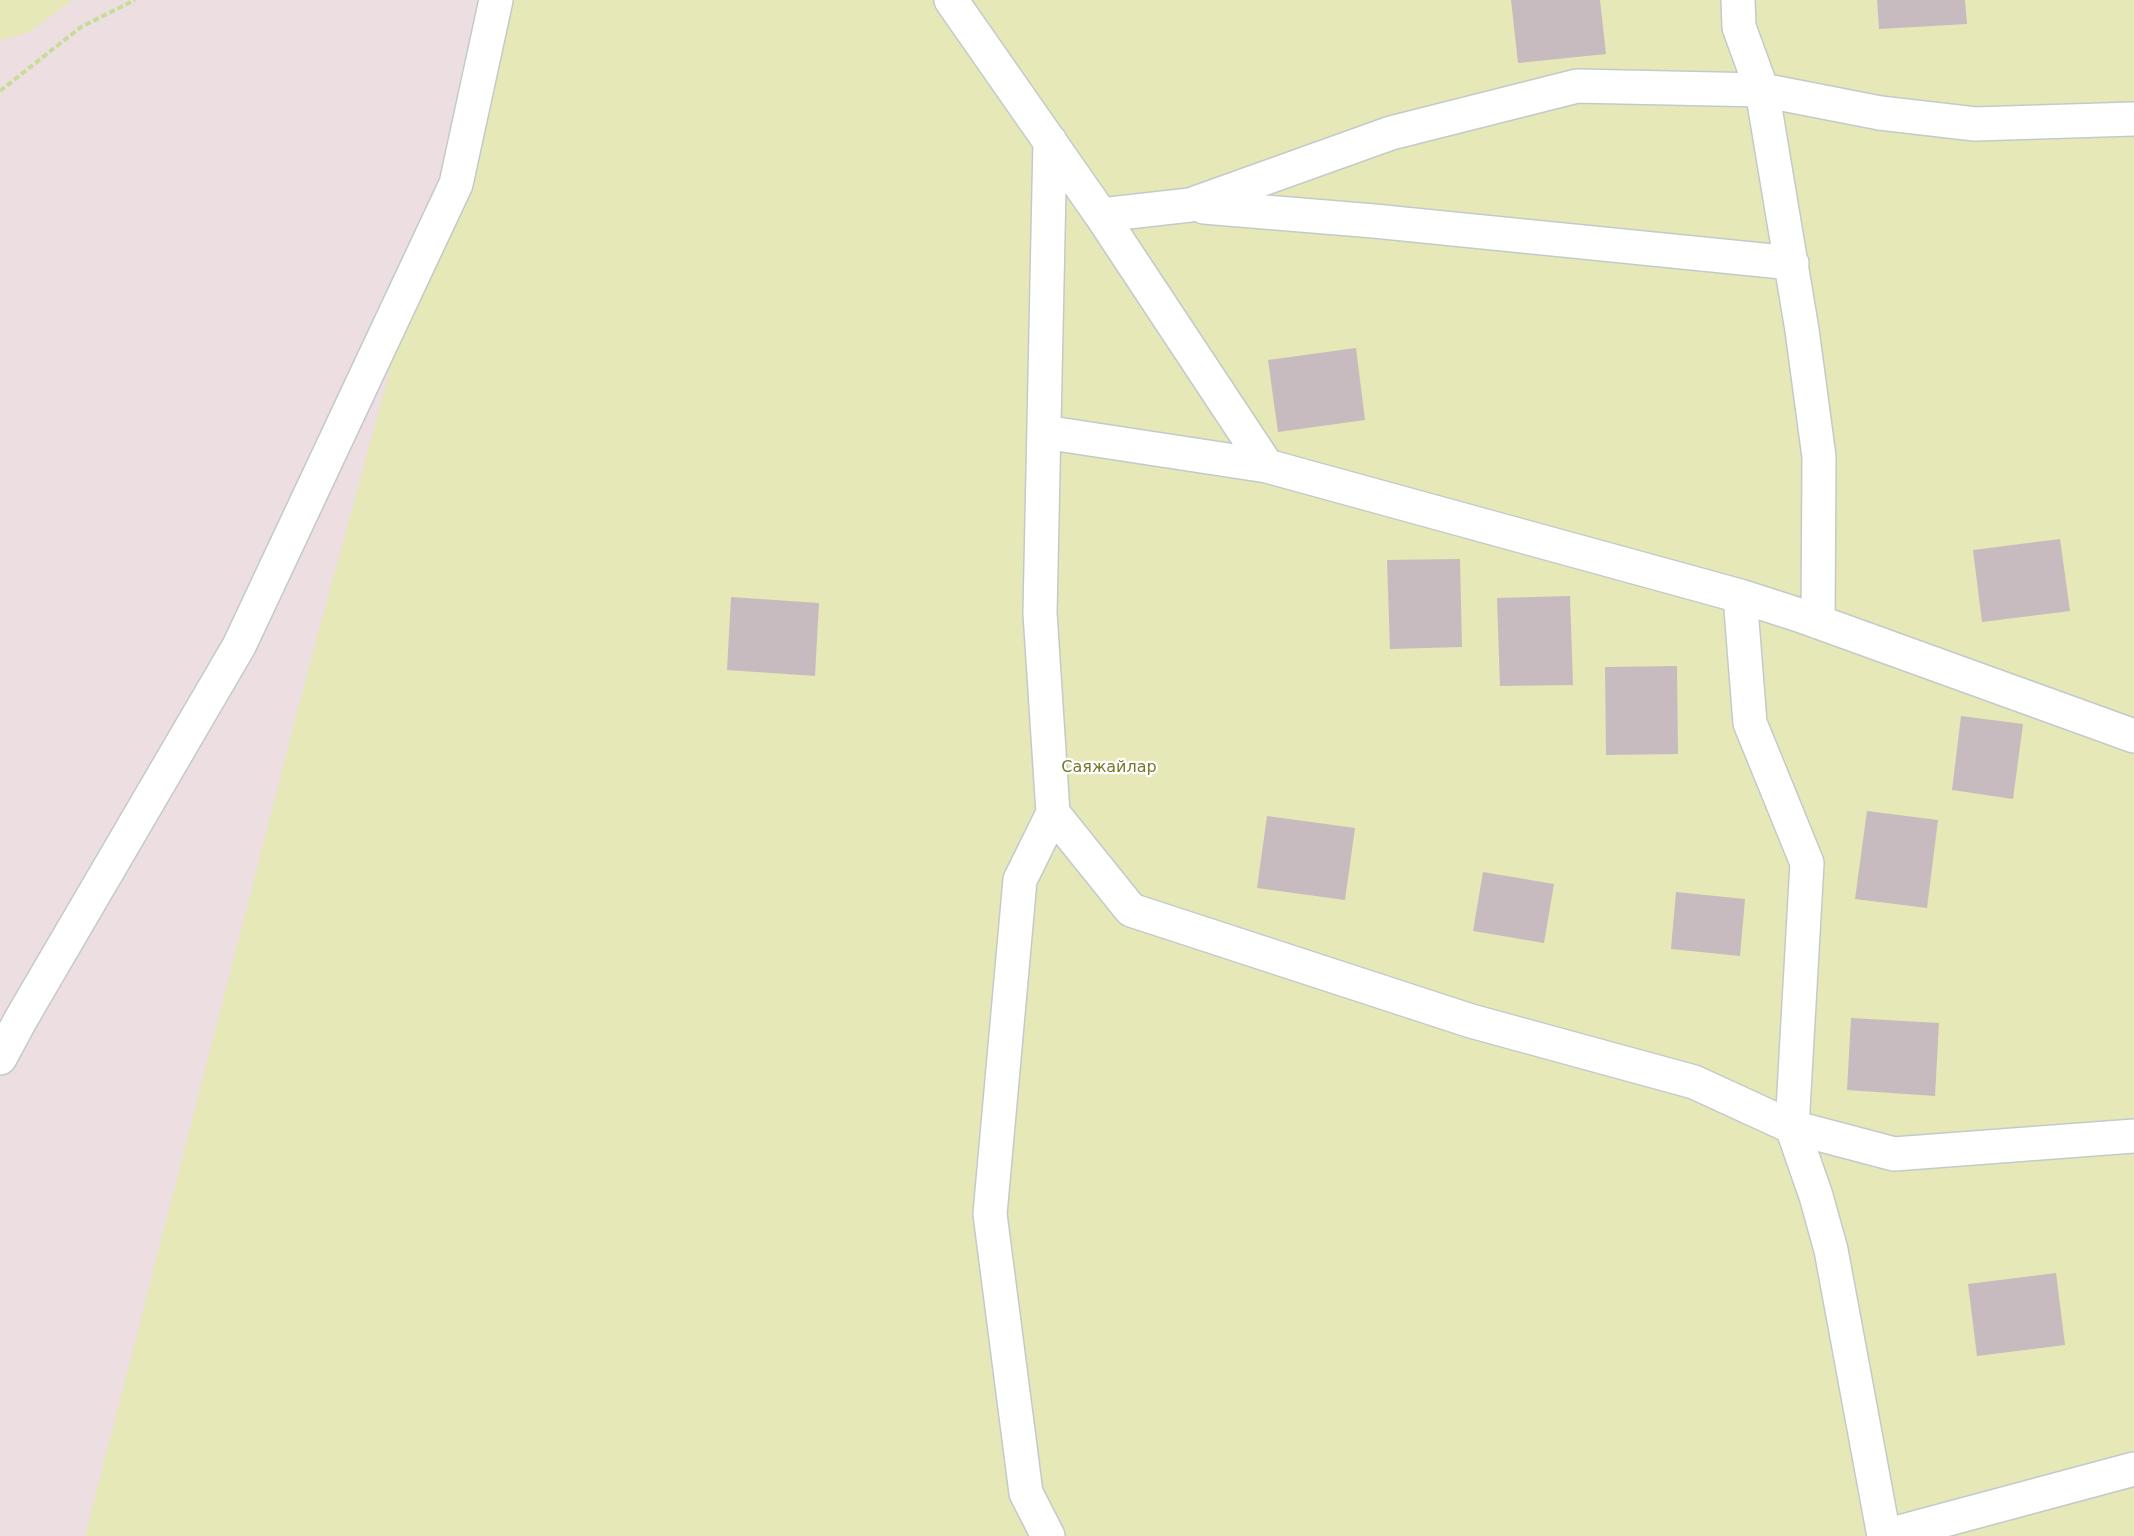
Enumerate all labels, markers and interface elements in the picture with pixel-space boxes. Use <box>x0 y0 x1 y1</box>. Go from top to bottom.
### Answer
park label: Саяжайлар <box>1061 758 1157 778</box>

